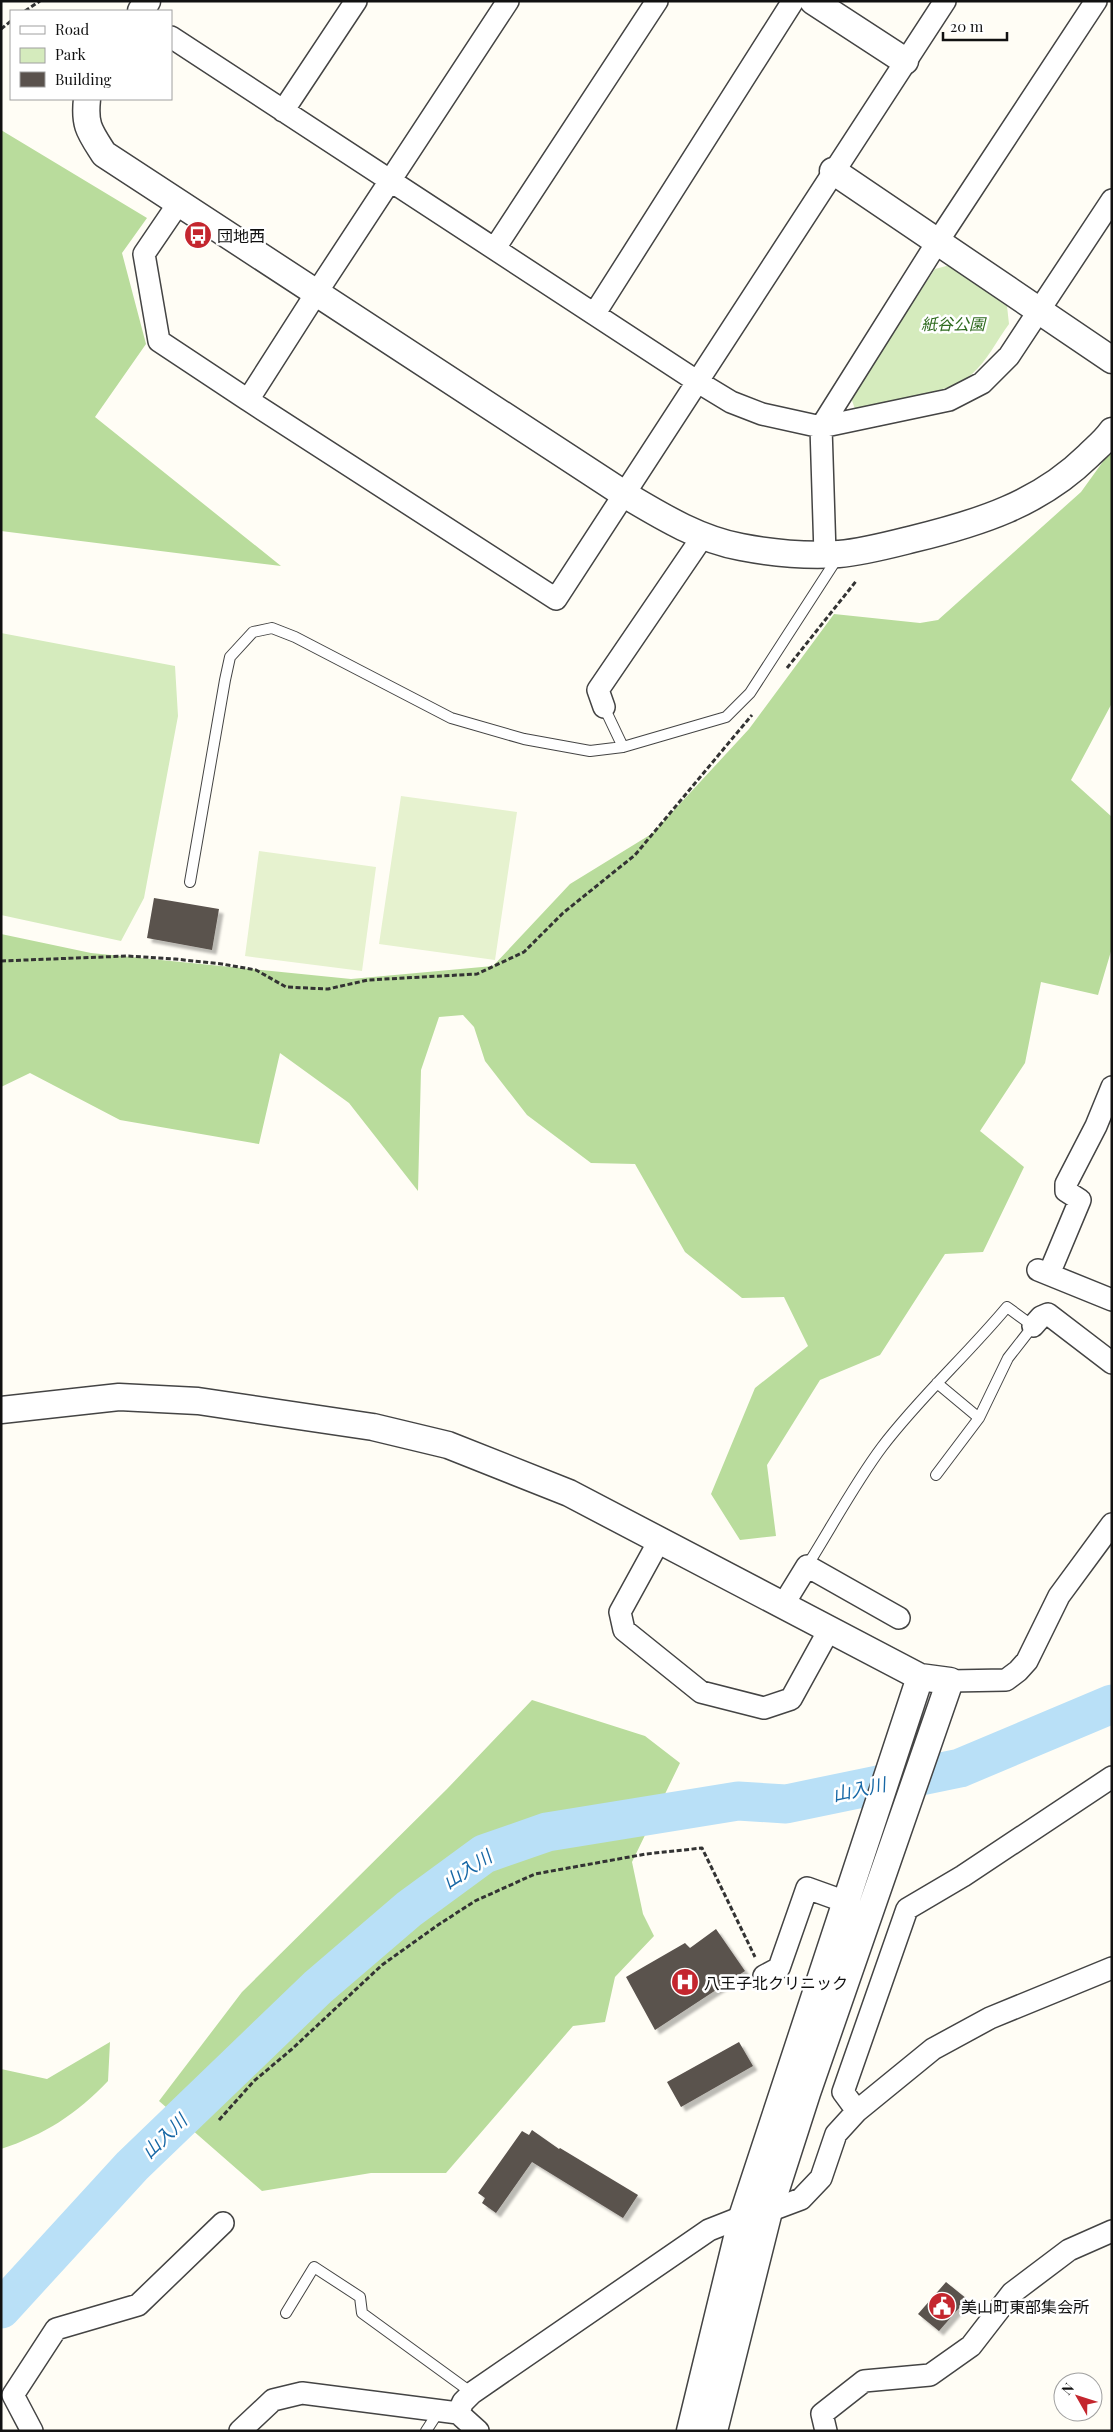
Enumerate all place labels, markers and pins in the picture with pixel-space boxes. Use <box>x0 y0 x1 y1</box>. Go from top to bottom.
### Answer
bus stop icon: 団地西 <box>183 220 213 250</box>
place label: 団地西 <box>217 225 265 246</box>
hospital icon: 八王子北クリニック <box>670 1967 700 1997</box>
place label: 八王子北クリニック <box>704 1972 848 1993</box>
public building icon: 美山町東部集会所 <box>927 2291 957 2321</box>
place label: 美山町東部集会所 <box>961 2296 1089 2317</box>

